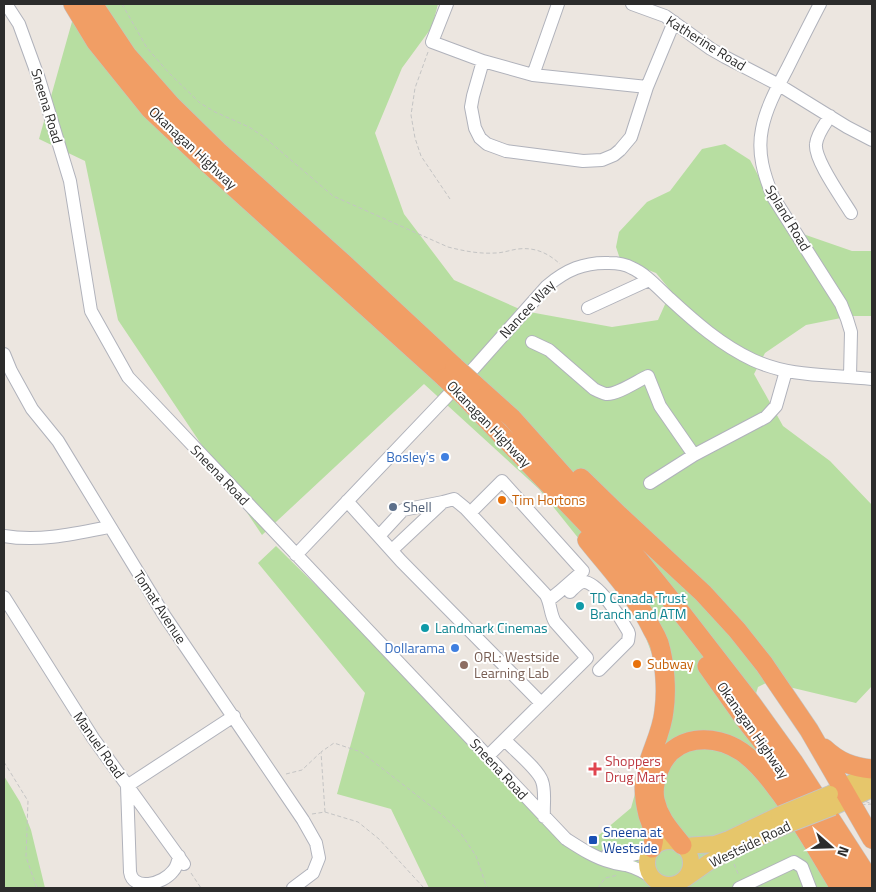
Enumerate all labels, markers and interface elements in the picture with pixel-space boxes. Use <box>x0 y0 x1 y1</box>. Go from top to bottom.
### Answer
street label: Katherine Road <box>662 10 750 75</box>
street label: Sneena Road <box>26 66 69 146</box>
street label: Okanagan Highway <box>145 101 242 194</box>
street label: Spland Road <box>760 181 816 255</box>
street label: Nancee Way <box>494 275 559 343</box>
street label: Okanagan Highway <box>442 375 537 472</box>
street label: Sneena Road <box>186 440 255 510</box>
place label: Bosley's <box>386 446 435 467</box>
marker: Bosley's <box>439 451 451 463</box>
place label: Tim Hortons <box>512 489 585 510</box>
marker: Tim Hortons <box>496 494 508 506</box>
place label: Shell <box>403 496 432 517</box>
marker: Shell <box>387 501 399 513</box>
street label: Tomat Avenue <box>129 566 192 648</box>
place label: TD Canada Trust Branch and ATM <box>590 587 687 624</box>
marker: TD Canada Trust Branch and ATM <box>574 600 586 612</box>
place label: Landmark Cinemas <box>435 617 548 638</box>
marker: Landmark Cinemas <box>419 622 431 634</box>
place label: Dollarama <box>385 637 445 658</box>
marker: Dollarama <box>449 642 461 654</box>
place label: ORL: Westside Learning Lab <box>474 646 559 683</box>
place label: Subway <box>647 653 694 674</box>
marker: Subway <box>631 658 643 670</box>
marker: ORL: Westside Learning Lab <box>458 659 470 671</box>
street label: Okanagan Highway <box>712 677 795 783</box>
street label: Manuel Road <box>69 707 130 782</box>
street label: Sneena Road <box>465 733 533 804</box>
place label: Shoppers Drug Mart <box>605 750 665 787</box>
marker: Shoppers Drug Mart <box>589 763 601 775</box>
street label: Westside Road <box>706 815 794 872</box>
place label: Sneena at Westside <box>603 821 662 858</box>
north arrow <box>806 822 856 872</box>
marker: Sneena at Westside <box>587 834 599 846</box>
text: N <box>832 843 855 860</box>

